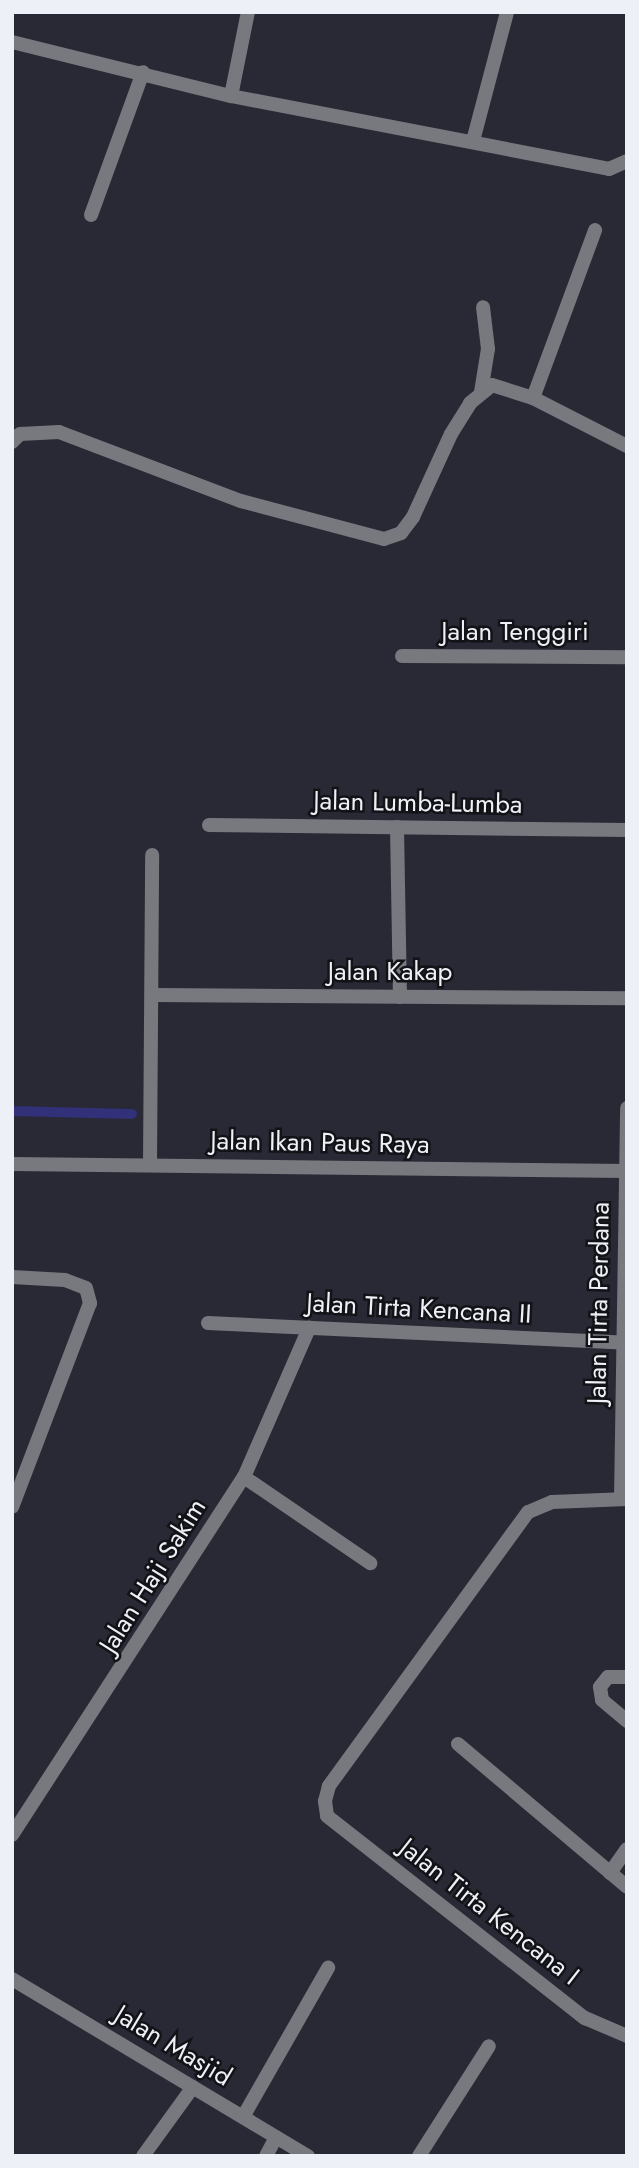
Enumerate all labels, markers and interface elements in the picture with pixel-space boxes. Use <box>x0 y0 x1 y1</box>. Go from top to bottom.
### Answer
street label: Jalan Tenggiri <box>441 616 589 648</box>
street label: Jalan Lumba-Lumba <box>313 786 523 820</box>
street label: Jalan Kakap <box>328 956 452 988</box>
street label: Jalan Ikan Paus Raya <box>210 1125 430 1161</box>
street label: Jalan Tirta Perdana <box>582 1202 616 1404</box>
street label: Jalan Tirta Kencana II <box>306 1288 532 1330</box>
street label: Jalan Haji Sakim <box>93 1493 213 1659</box>
street label: Jalan Tirta Kencana I <box>393 1832 585 1992</box>
street label: Jalan Masjid <box>109 1999 237 2093</box>

